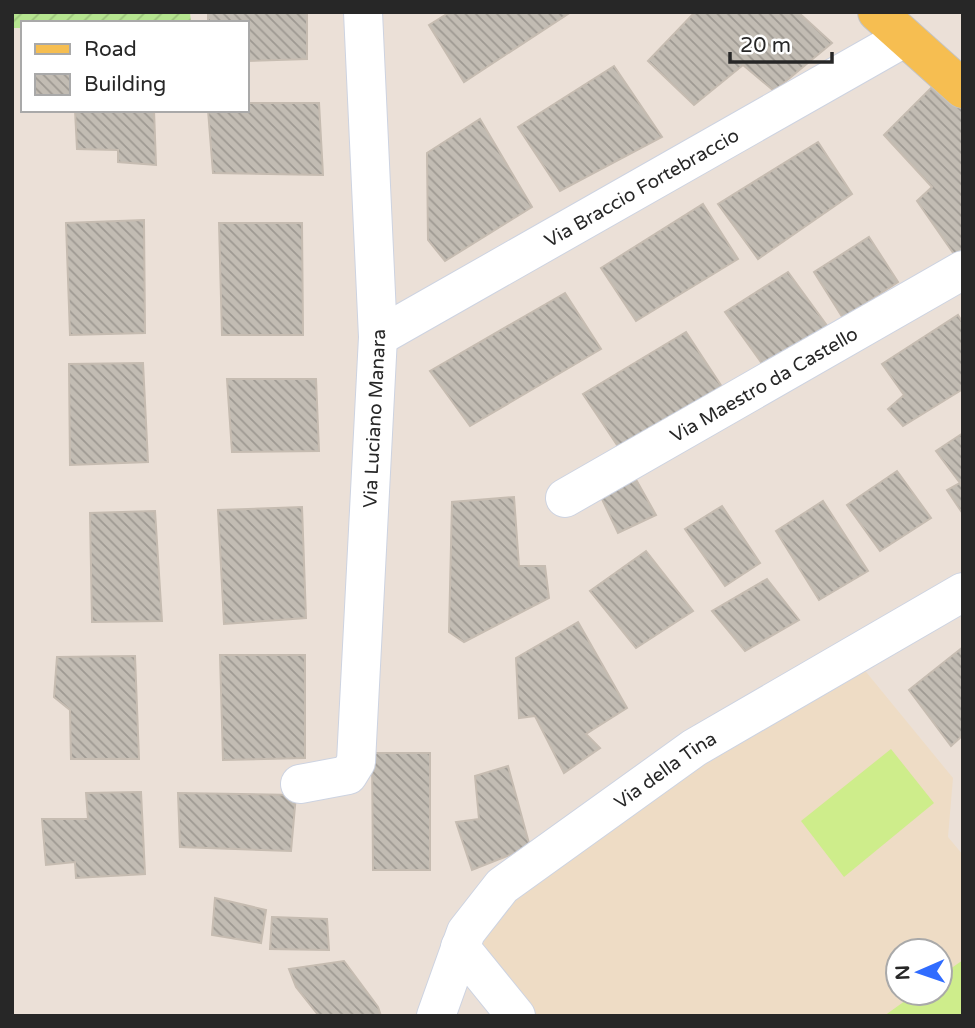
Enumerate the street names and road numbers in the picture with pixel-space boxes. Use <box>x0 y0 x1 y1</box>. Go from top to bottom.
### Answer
street label: Via Braccio Fortebraccio <box>541 124 743 252</box>
street label: Via Maestro da Castello <box>667 323 862 447</box>
street label: Via Luciano Manara <box>359 329 390 508</box>
street label: Via della Tina <box>610 727 721 814</box>

